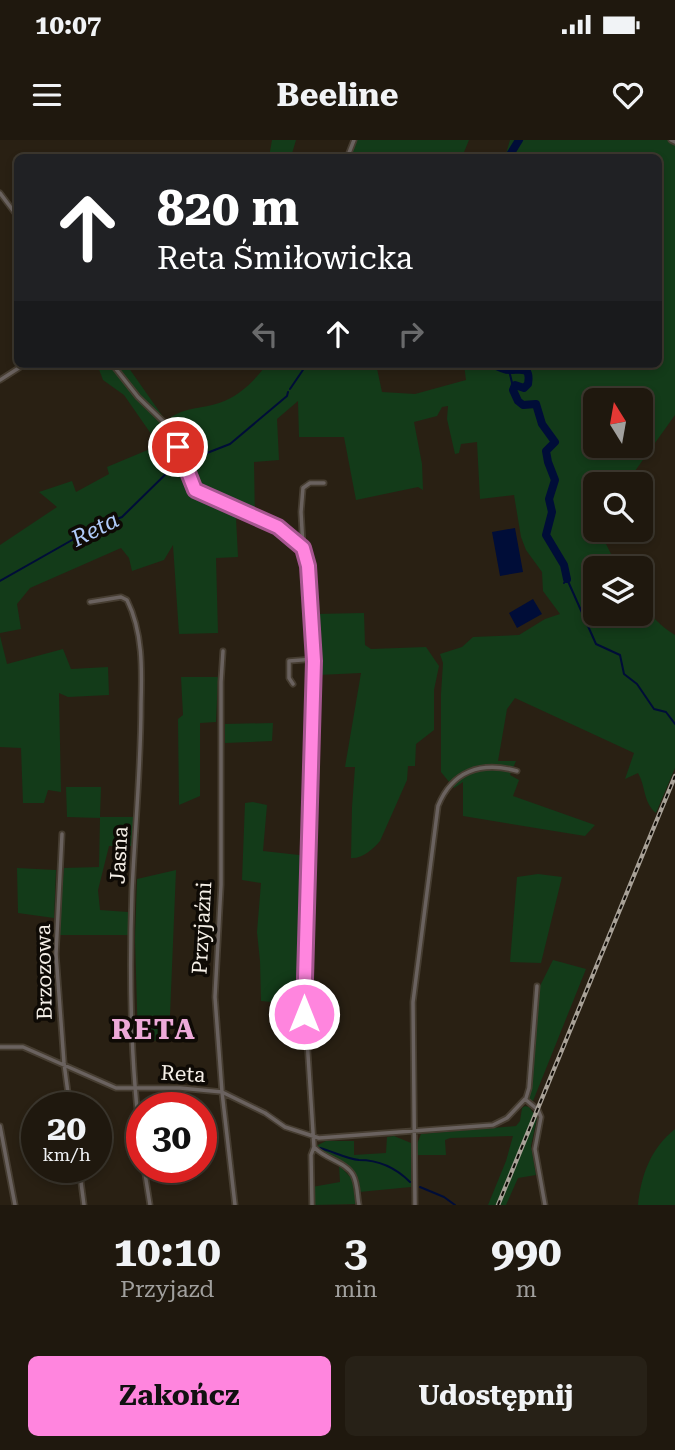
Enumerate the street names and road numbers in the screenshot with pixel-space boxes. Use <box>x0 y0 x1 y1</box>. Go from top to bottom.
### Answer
street label: Jasna <box>106 825 133 884</box>
street label: Przyjaźni <box>188 881 216 975</box>
street label: Brzozowa <box>31 923 57 1020</box>
street label: Reta <box>160 1061 207 1087</box>

